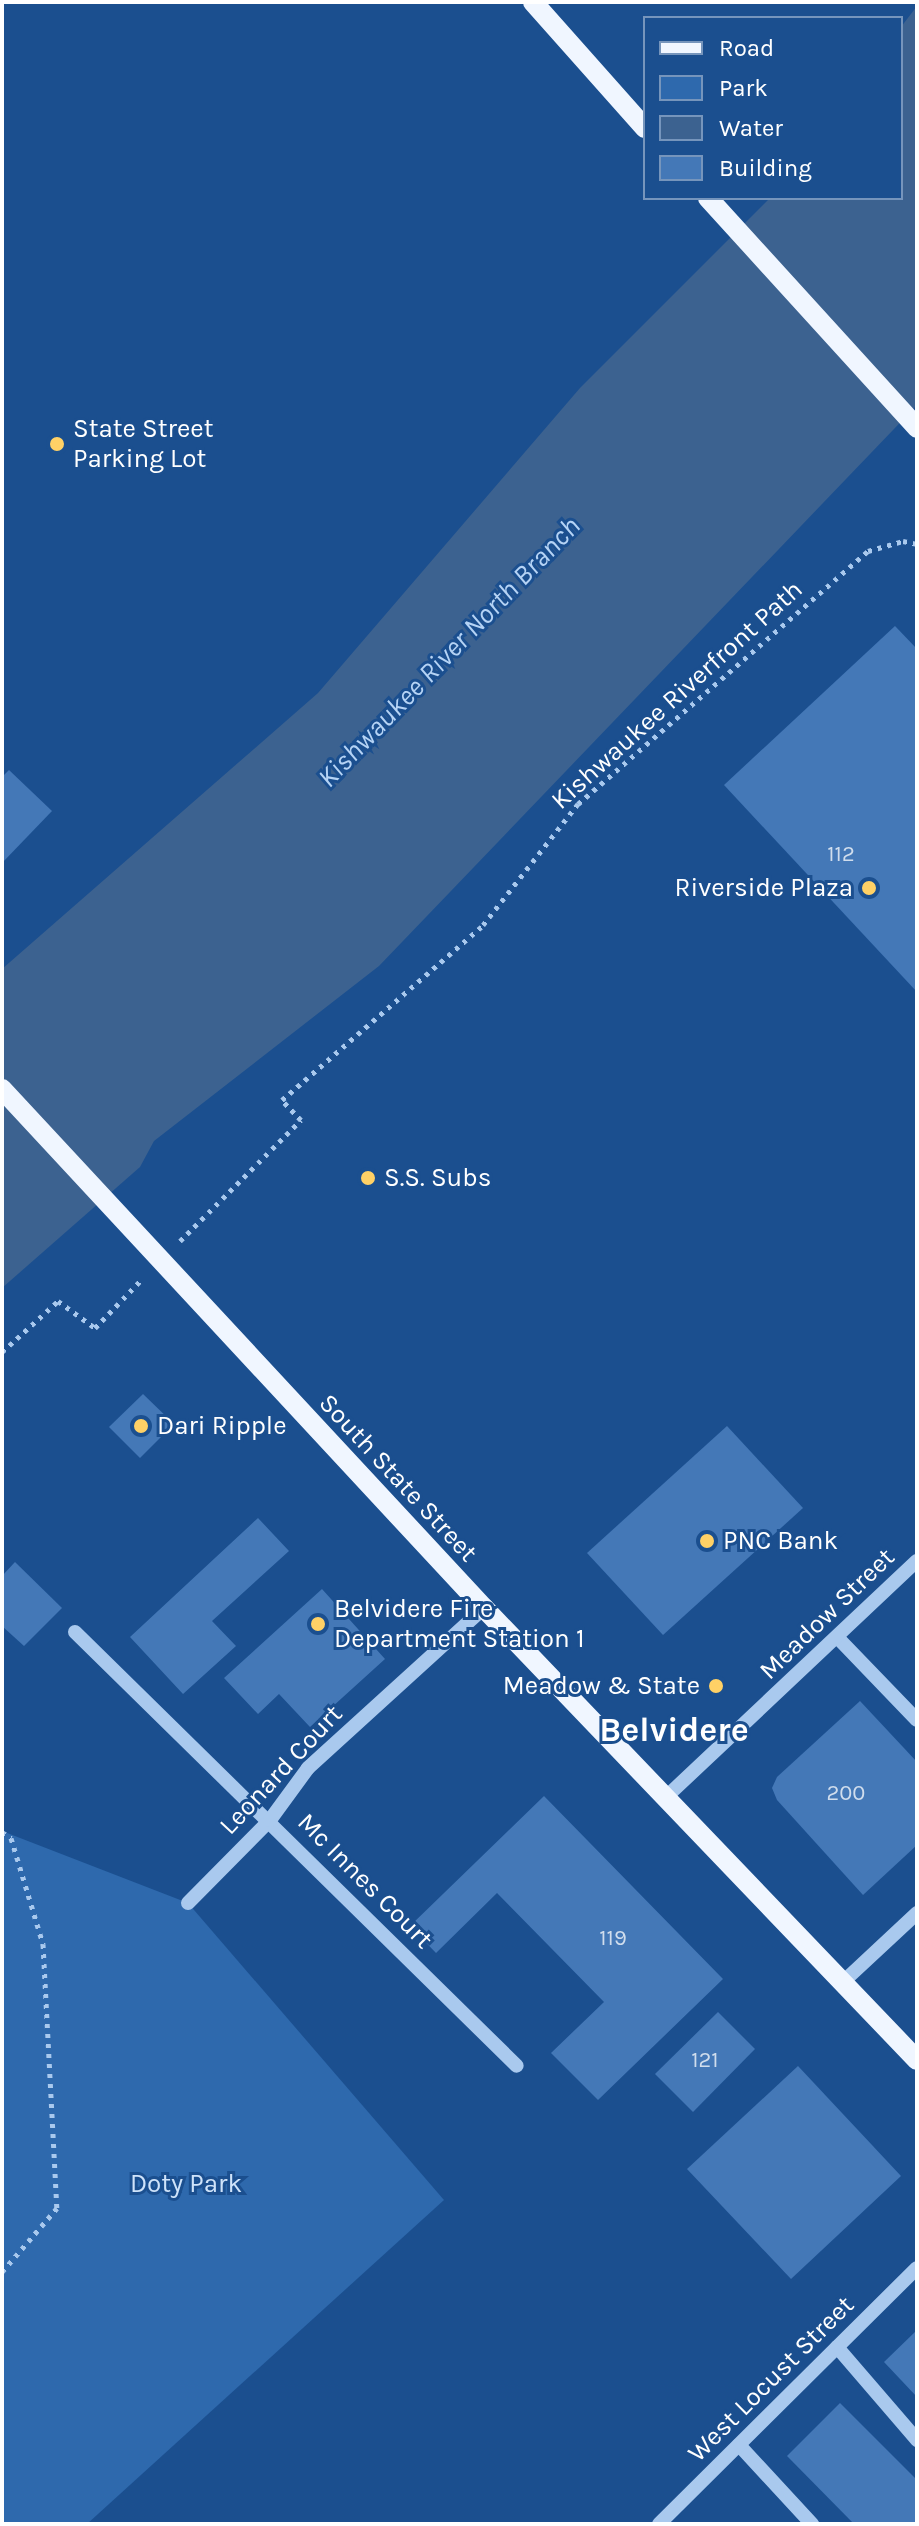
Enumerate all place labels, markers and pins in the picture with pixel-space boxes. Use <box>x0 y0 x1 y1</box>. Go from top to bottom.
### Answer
place label: State Street Parking Lot <box>73 413 213 474</box>
marker: State Street Parking Lot <box>48 435 66 453</box>
place label: Riverside Plaza <box>675 872 853 904</box>
marker: Riverside Plaza <box>860 879 878 897</box>
place label: S.S. Subs <box>384 1162 491 1194</box>
marker: S.S. Subs <box>359 1169 377 1187</box>
place label: Dari Ripple <box>157 1410 286 1442</box>
marker: Dari Ripple <box>132 1417 150 1435</box>
place label: PNC Bank <box>723 1525 838 1557</box>
marker: PNC Bank <box>698 1532 716 1550</box>
place label: Belvidere Fire Department Station 1 <box>334 1593 585 1654</box>
marker: Belvidere Fire Department Station 1 <box>309 1615 327 1633</box>
place label: Meadow & State <box>503 1670 700 1702</box>
marker: Meadow & State <box>707 1677 725 1695</box>

